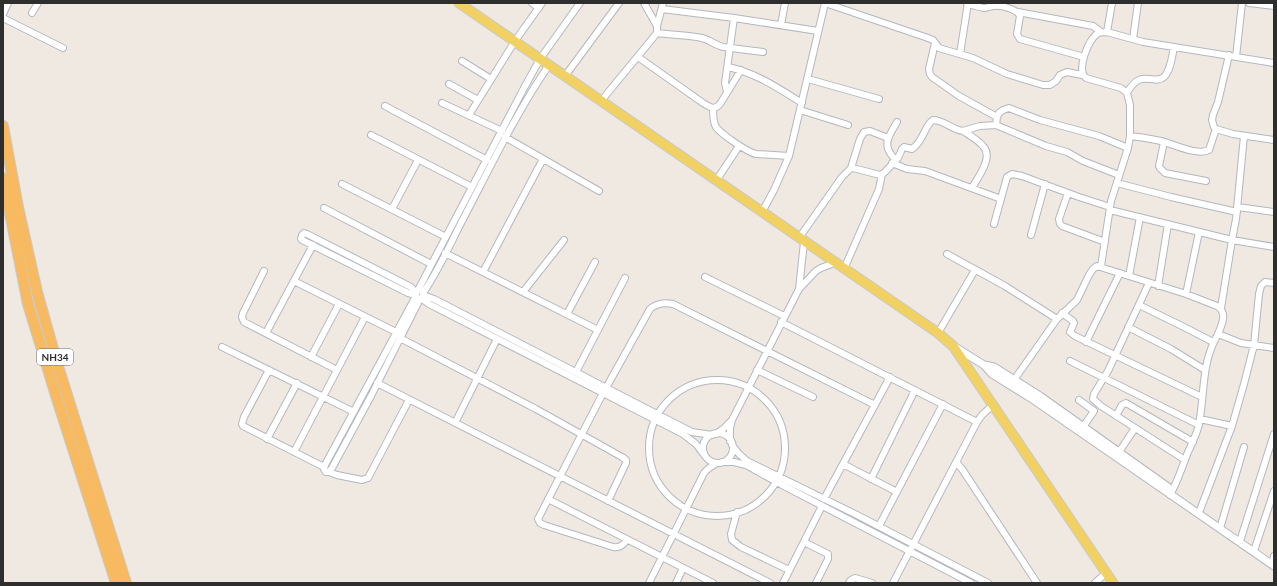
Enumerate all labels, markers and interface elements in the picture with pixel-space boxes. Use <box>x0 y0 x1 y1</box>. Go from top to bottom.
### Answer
road number: NH34 <box>37 349 73 365</box>

